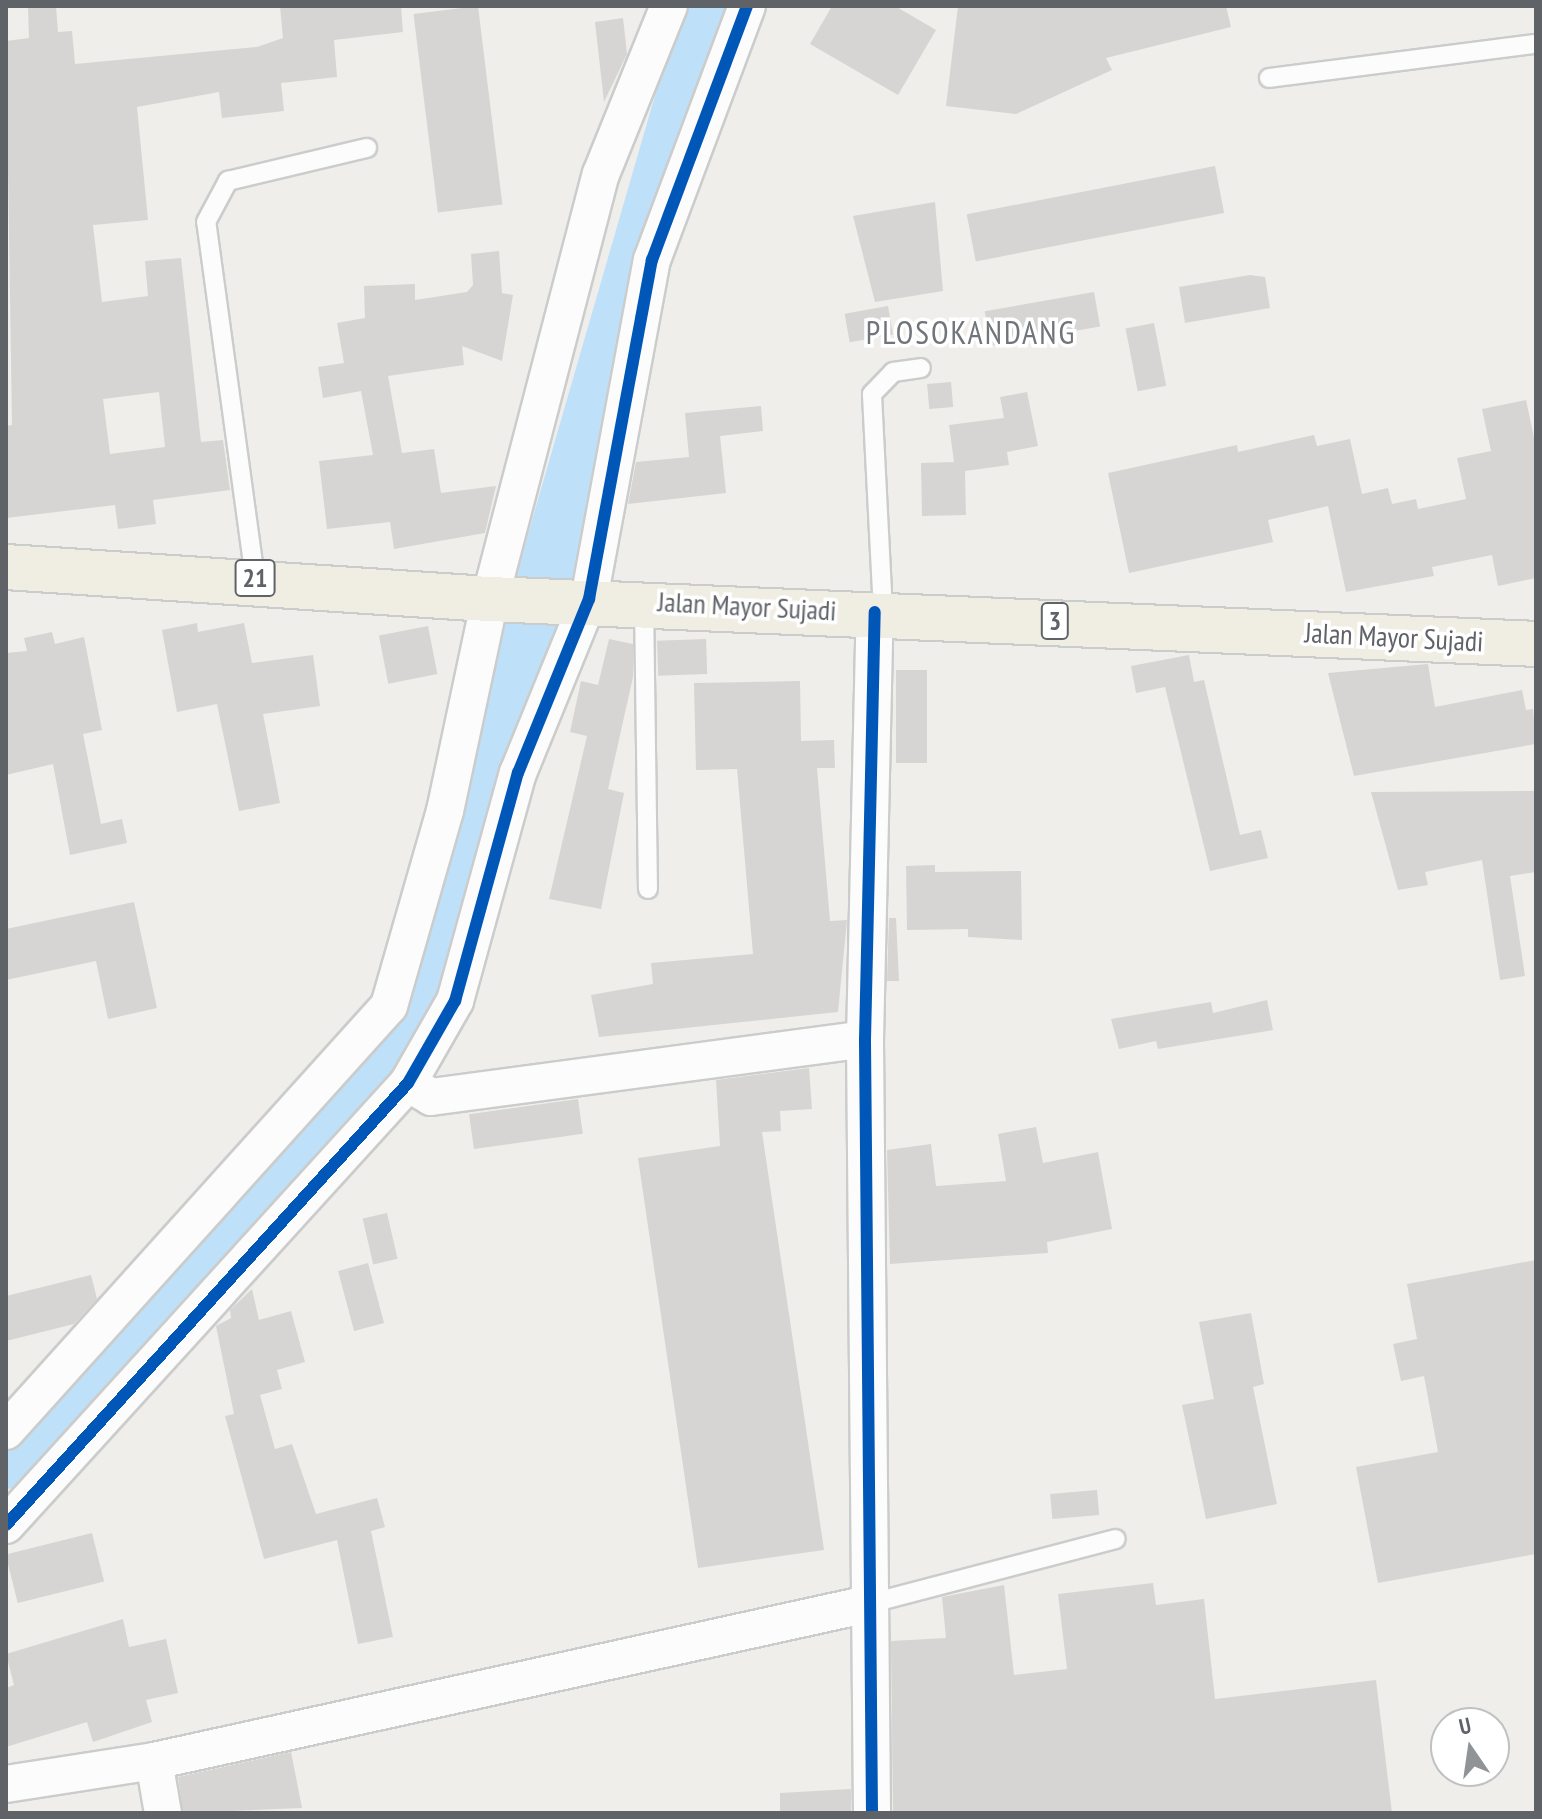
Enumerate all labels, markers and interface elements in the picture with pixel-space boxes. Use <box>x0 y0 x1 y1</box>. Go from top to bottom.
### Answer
district label: PLOSOKANDANG <box>866 313 1076 351</box>
road number: 21 <box>233 556 277 600</box>
street label: Jalan Mayor Sujadi <box>657 585 837 627</box>
road number: 3 <box>1039 599 1071 643</box>
street label: Jalan Mayor Sujadi <box>1304 616 1484 658</box>
north arrow <box>1430 1707 1510 1787</box>
text: U <box>1456 1711 1474 1740</box>

